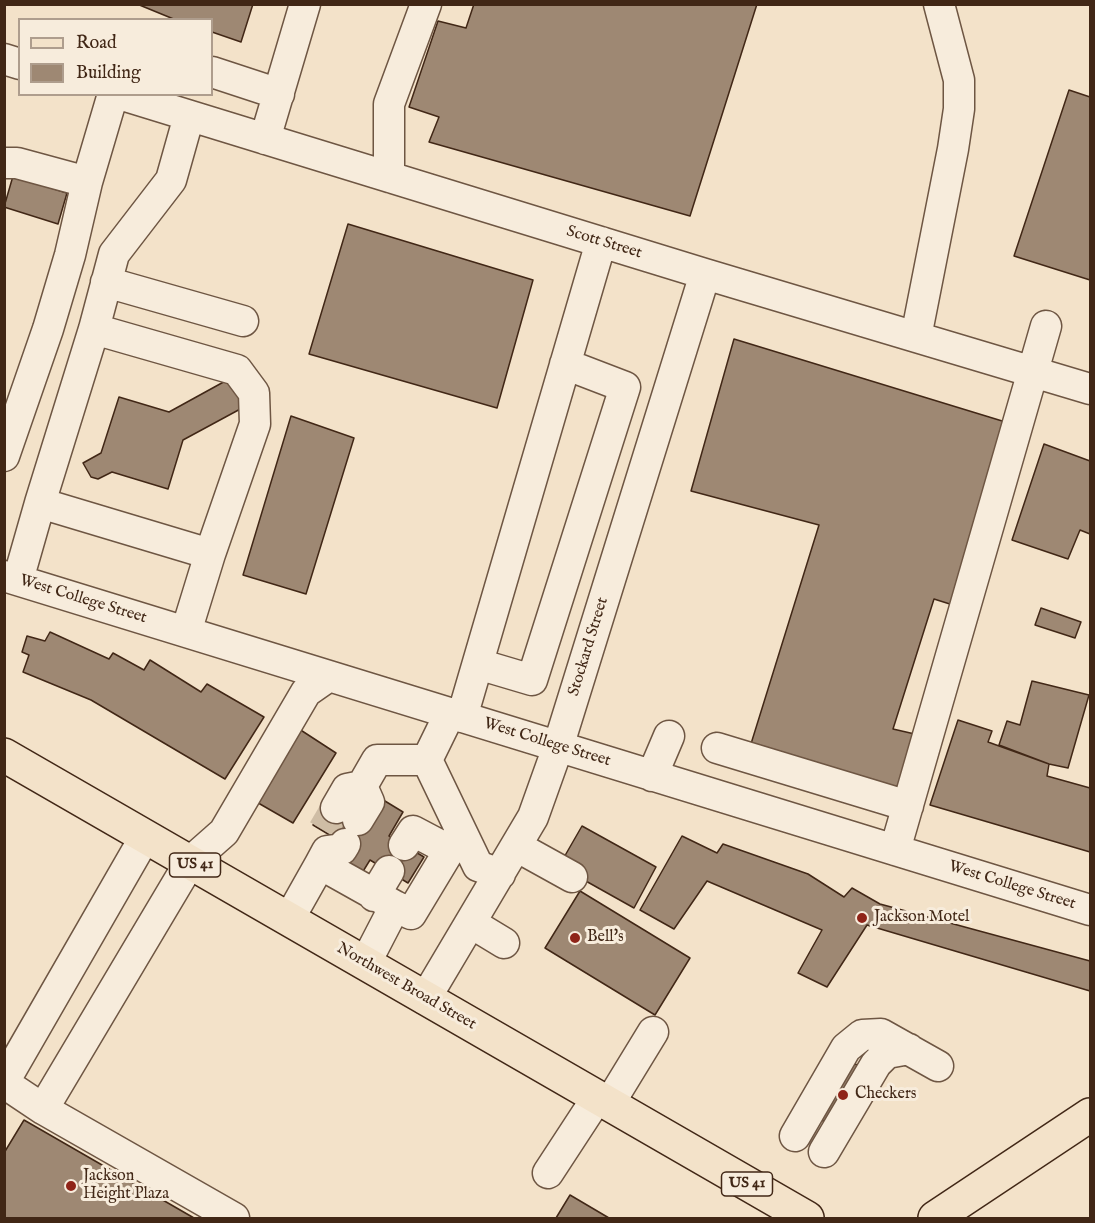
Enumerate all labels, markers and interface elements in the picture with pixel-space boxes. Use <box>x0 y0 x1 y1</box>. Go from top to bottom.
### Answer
legend <box>18 18 213 96</box>
text: Road <box>76 32 117 55</box>
text: Building <box>76 62 141 85</box>
street label: Scott Street <box>564 222 644 264</box>
street label: West College Street <box>17 572 149 628</box>
street label: Stockard Street <box>565 595 613 699</box>
street label: West College Street <box>481 715 613 771</box>
road number: US 41 <box>170 853 220 877</box>
street label: West College Street <box>946 858 1078 914</box>
place label: Jackson Motel <box>874 908 969 928</box>
marker: Jackson Motel <box>855 911 869 925</box>
place label: Bell's <box>587 928 624 948</box>
marker: Bell's <box>568 931 582 945</box>
street label: Northwest Broad Street <box>333 939 479 1035</box>
place label: Checkers <box>855 1085 916 1105</box>
marker: Checkers <box>836 1088 850 1102</box>
place label: Jackson Height Plaza <box>83 1167 169 1205</box>
road number: US 41 <box>722 1172 772 1196</box>
marker: Jackson Height Plaza <box>64 1179 78 1193</box>

